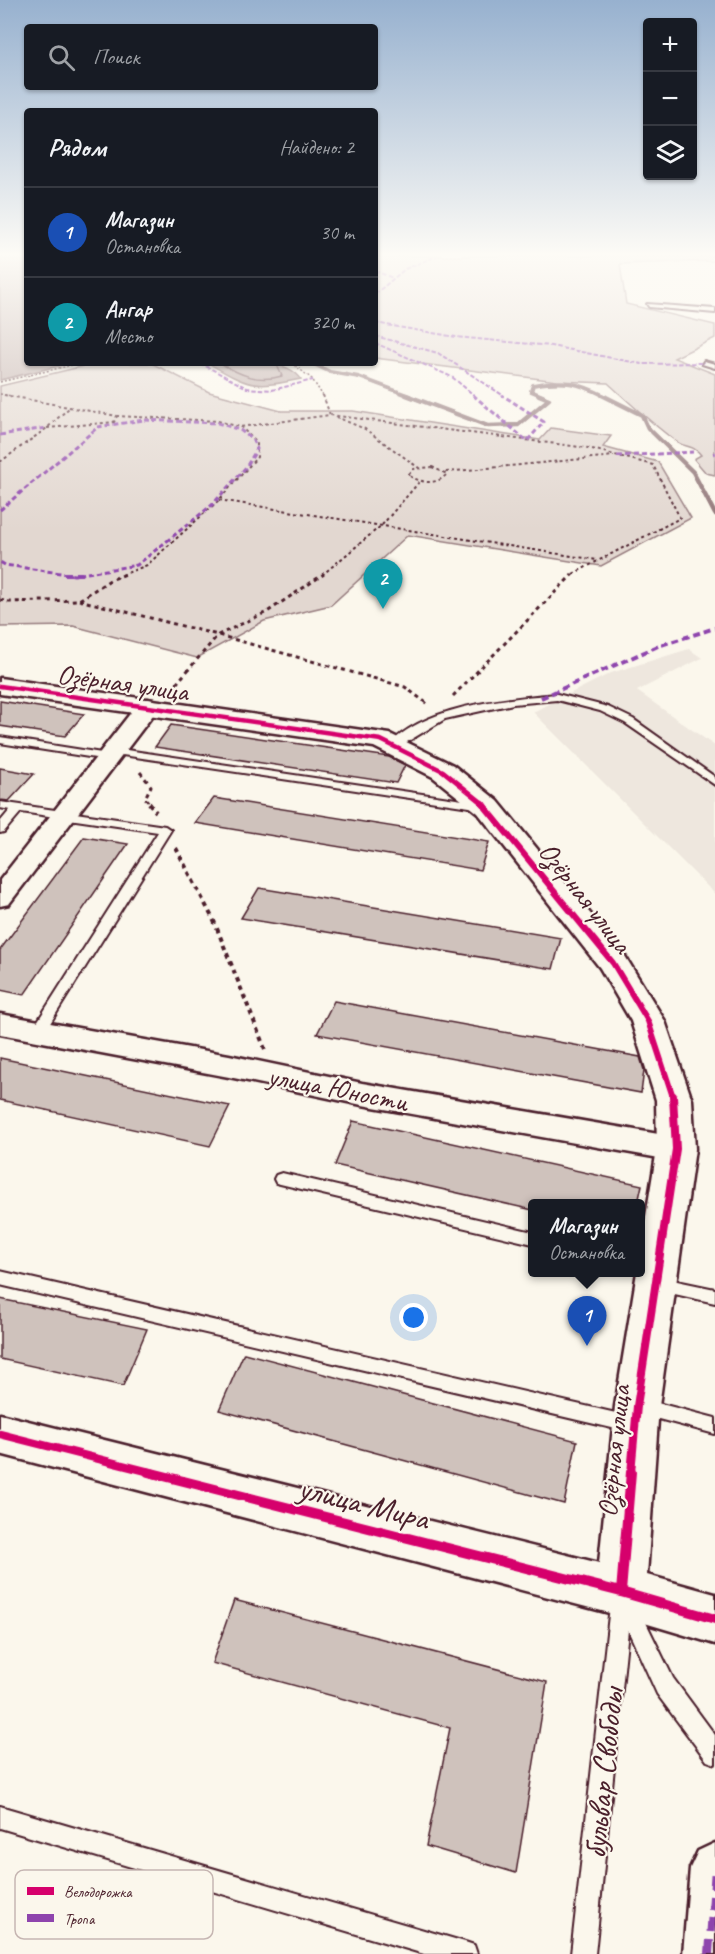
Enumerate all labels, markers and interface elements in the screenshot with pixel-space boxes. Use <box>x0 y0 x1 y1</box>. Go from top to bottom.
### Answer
map controls <box>643 18 697 180</box>
button: + <box>643 18 697 72</box>
search box <box>24 24 378 90</box>
icon: search <box>45 41 78 74</box>
text: Поиск <box>93 43 139 71</box>
button: − <box>643 72 697 126</box>
button: layers <box>643 126 697 180</box>
text: Рядом <box>48 131 106 164</box>
text: Найдено: 2 <box>279 135 354 160</box>
text: Магазин <box>105 206 174 234</box>
text: 1 <box>63 220 72 245</box>
text: 30 m <box>320 220 354 245</box>
text: Остановка <box>105 234 180 259</box>
text: Ангар <box>105 296 152 324</box>
text: 2 <box>63 310 72 335</box>
text: 320 m <box>311 310 354 335</box>
text: Место <box>105 324 152 349</box>
pin: 2 <box>364 560 403 609</box>
street label: Озёрная улица <box>55 656 192 710</box>
street label: Озёрная улица <box>530 835 641 962</box>
street label: улица Юности <box>263 1057 412 1119</box>
popup <box>528 1199 645 1277</box>
text: Магазин <box>549 1212 618 1240</box>
text: Остановка <box>549 1240 624 1265</box>
pin: 1 <box>568 1296 606 1346</box>
your location <box>399 1303 428 1332</box>
street label: Озёрная улица <box>589 1382 639 1519</box>
street label: улица Мира <box>292 1466 435 1540</box>
street label: бульвар Свободы <box>573 1683 633 1861</box>
legend <box>15 1870 213 1939</box>
text: Велодорожка <box>64 1882 133 1902</box>
text: Тропа <box>64 1909 96 1929</box>

